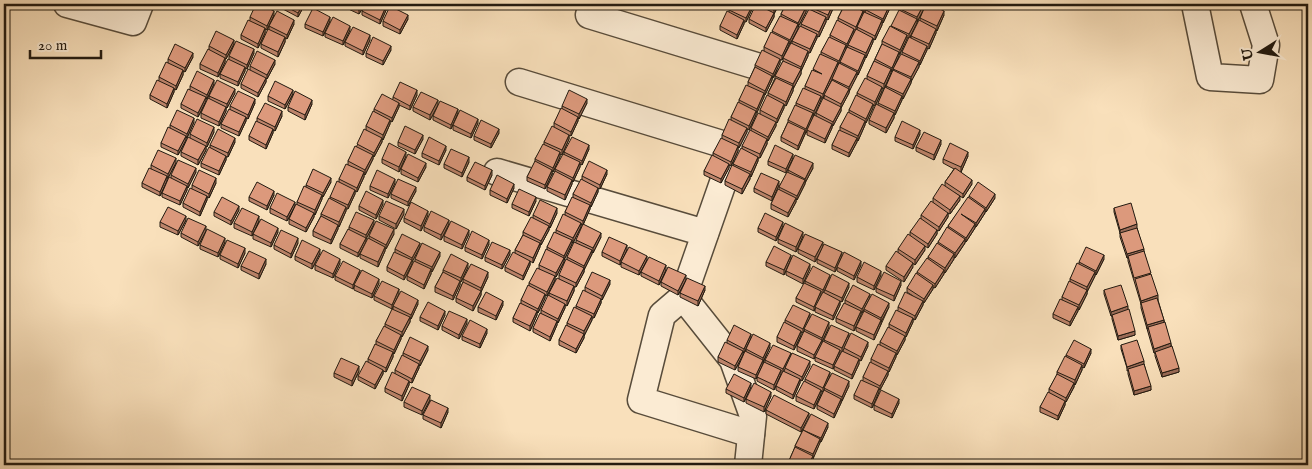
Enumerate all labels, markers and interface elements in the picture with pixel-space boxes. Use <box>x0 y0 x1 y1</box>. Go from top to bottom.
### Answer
scale bar <box>30 28 101 60</box>
north arrow <box>1234 28 1284 78</box>
text: 20 m <box>38 36 68 55</box>
text: U <box>1238 46 1258 63</box>

